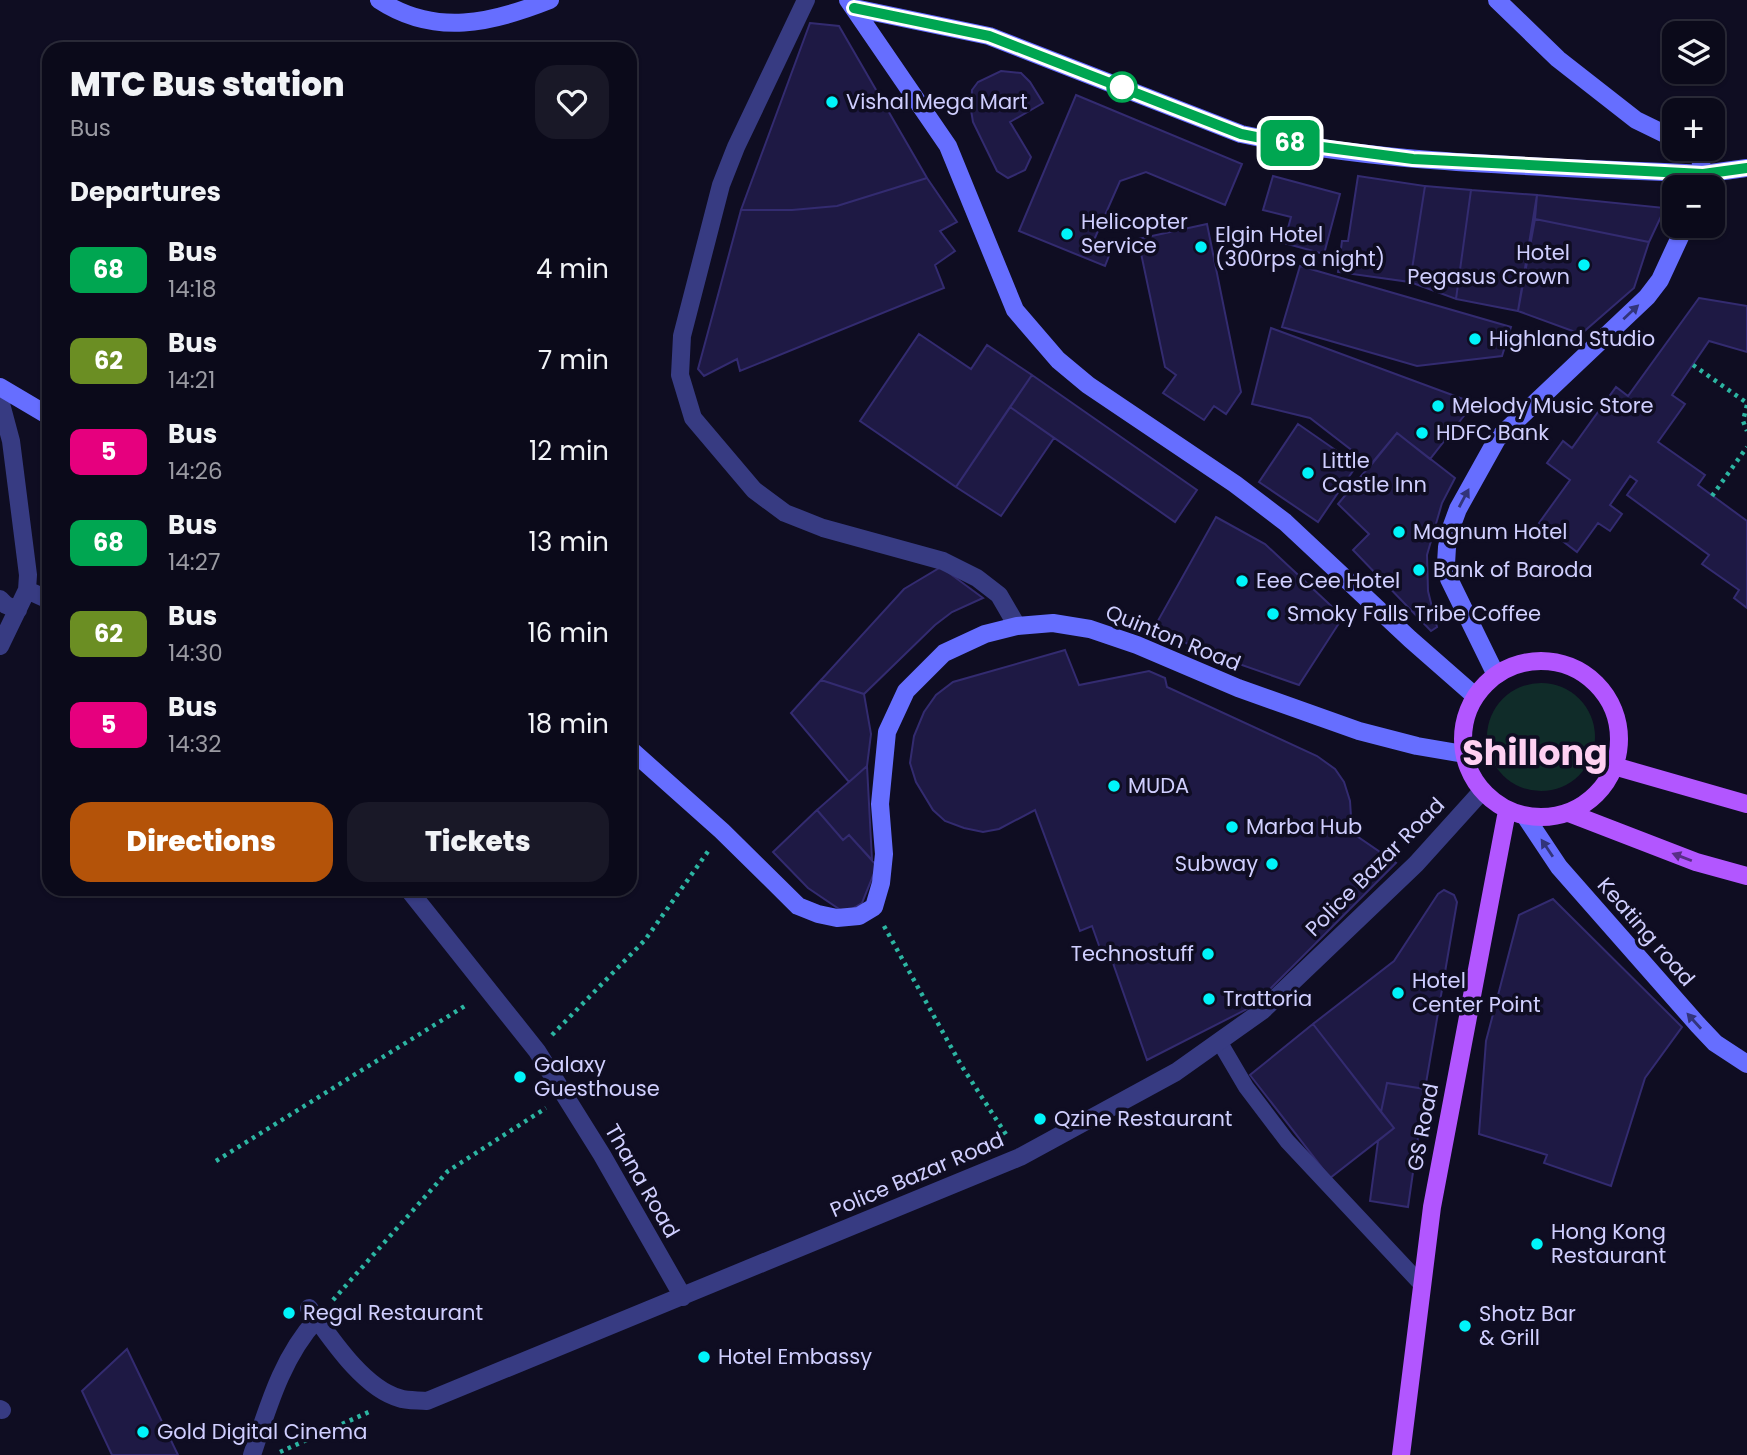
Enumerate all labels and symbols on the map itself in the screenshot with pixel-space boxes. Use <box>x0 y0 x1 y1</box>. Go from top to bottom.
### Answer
unlabelled marker <box>1107 72 1137 102</box>
place label: Vishal Mega Mart <box>846 87 1028 116</box>
marker: Vishal Mega Mart <box>824 94 840 110</box>
line badge: 68 <box>1258 120 1322 166</box>
place label: Helicopter Service <box>1081 207 1188 260</box>
place label: Elgin Hotel (300rps a night) <box>1215 220 1385 273</box>
marker: Helicopter Service <box>1059 226 1075 242</box>
place label: Hotel Pegasus Crown <box>1407 238 1570 291</box>
marker: Elgin Hotel (300rps a night) <box>1193 239 1209 255</box>
marker: Hotel Pegasus Crown <box>1576 257 1592 273</box>
one-way arrow <box>1622 305 1639 321</box>
place label: Highland Studio <box>1489 324 1655 353</box>
marker: Highland Studio <box>1467 331 1483 347</box>
place label: Melody Music Store <box>1452 391 1654 420</box>
marker: Melody Music Store <box>1430 398 1446 414</box>
place label: HDFC Bank <box>1436 418 1549 447</box>
marker: HDFC Bank <box>1414 425 1430 441</box>
place label: Little Castle Inn <box>1322 446 1427 499</box>
marker: Little Castle Inn <box>1300 465 1316 481</box>
one-way arrow <box>1458 488 1469 508</box>
place label: Magnum Hotel <box>1413 517 1567 546</box>
marker: Magnum Hotel <box>1391 524 1407 540</box>
place label: Bank of Baroda <box>1433 555 1593 584</box>
marker: Bank of Baroda <box>1411 562 1427 578</box>
place label: Eee Cee Hotel <box>1256 566 1400 595</box>
marker: Eee Cee Hotel <box>1234 573 1250 589</box>
street label: Quinton Road <box>1101 597 1245 678</box>
place label: Smoky Falls Tribe Coffee <box>1287 599 1541 628</box>
marker: Smoky Falls Tribe Coffee <box>1265 606 1281 622</box>
district label: Shillong <box>1462 728 1608 777</box>
place label: MUDA <box>1128 771 1189 800</box>
marker: MUDA <box>1106 778 1122 794</box>
street label: Police Bazar Road <box>1299 791 1451 943</box>
place label: Marba Hub <box>1246 812 1362 841</box>
marker: Marba Hub <box>1224 819 1240 835</box>
one-way arrow <box>1541 839 1554 858</box>
place label: Subway <box>1175 849 1258 878</box>
one-way arrow <box>1671 851 1692 862</box>
marker: Subway <box>1264 856 1280 872</box>
street label: Keating road <box>1591 871 1702 992</box>
place label: Technostuff <box>1071 939 1194 968</box>
marker: Technostuff <box>1200 946 1216 962</box>
place label: Hotel Center Point <box>1412 966 1541 1019</box>
place label: Trattoria <box>1223 984 1312 1013</box>
marker: Hotel Center Point <box>1390 985 1406 1001</box>
marker: Trattoria <box>1201 991 1217 1007</box>
one-way arrow <box>1687 1013 1703 1030</box>
place label: Galaxy Guesthouse <box>534 1050 660 1103</box>
marker: Galaxy Guesthouse <box>512 1069 528 1085</box>
street label: GS Road <box>1400 1081 1445 1173</box>
place label: Qzine Restaurant <box>1054 1104 1232 1133</box>
marker: Qzine Restaurant <box>1032 1111 1048 1127</box>
street label: Thana Road <box>598 1119 687 1243</box>
street label: Police Bazar Road <box>825 1125 1008 1224</box>
place label: Hong Kong Restaurant <box>1551 1217 1666 1270</box>
marker: Hong Kong Restaurant <box>1529 1236 1545 1252</box>
place label: Regal Restaurant <box>303 1298 483 1327</box>
place label: Shotz Bar & Grill <box>1479 1299 1576 1352</box>
marker: Regal Restaurant <box>281 1305 297 1321</box>
marker: Shotz Bar & Grill <box>1457 1318 1473 1334</box>
place label: Hotel Embassy <box>718 1342 872 1371</box>
marker: Hotel Embassy <box>696 1349 712 1365</box>
place label: Gold Digital Cinema <box>157 1417 367 1446</box>
marker: Gold Digital Cinema <box>135 1424 151 1440</box>

